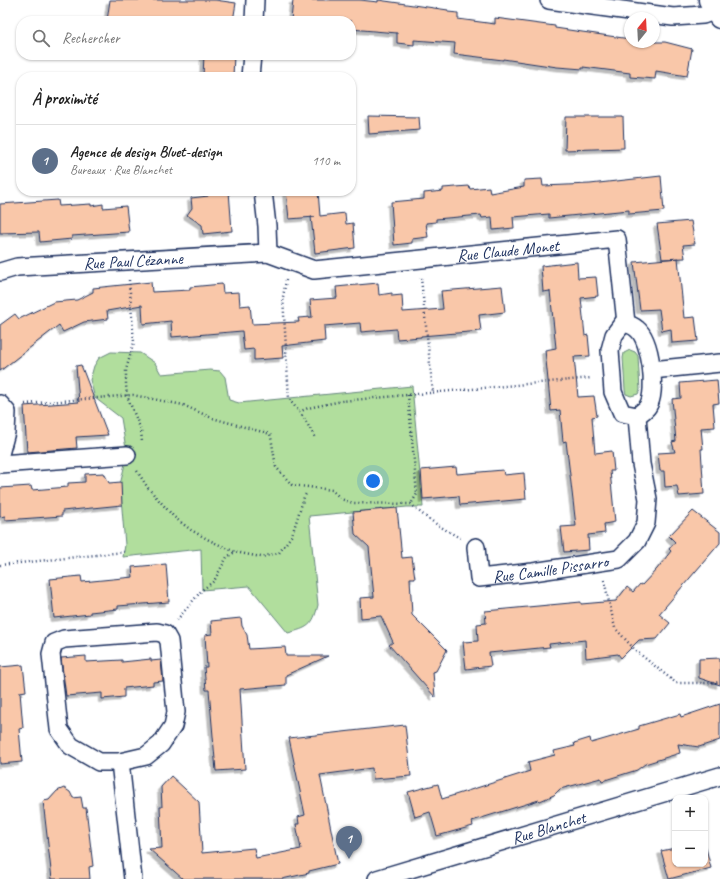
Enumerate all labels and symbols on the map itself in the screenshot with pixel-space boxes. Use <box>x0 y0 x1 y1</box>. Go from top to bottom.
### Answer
north arrow <box>624 12 660 48</box>
street label: Rue Claude Monet <box>456 234 562 266</box>
street label: Rue Paul Cézanne <box>83 247 185 274</box>
your location <box>363 471 383 491</box>
street label: Rue Camille Pissarro <box>491 550 611 587</box>
street label: Rue Blanchet <box>509 806 590 849</box>
pin: 1 <box>336 826 362 859</box>

